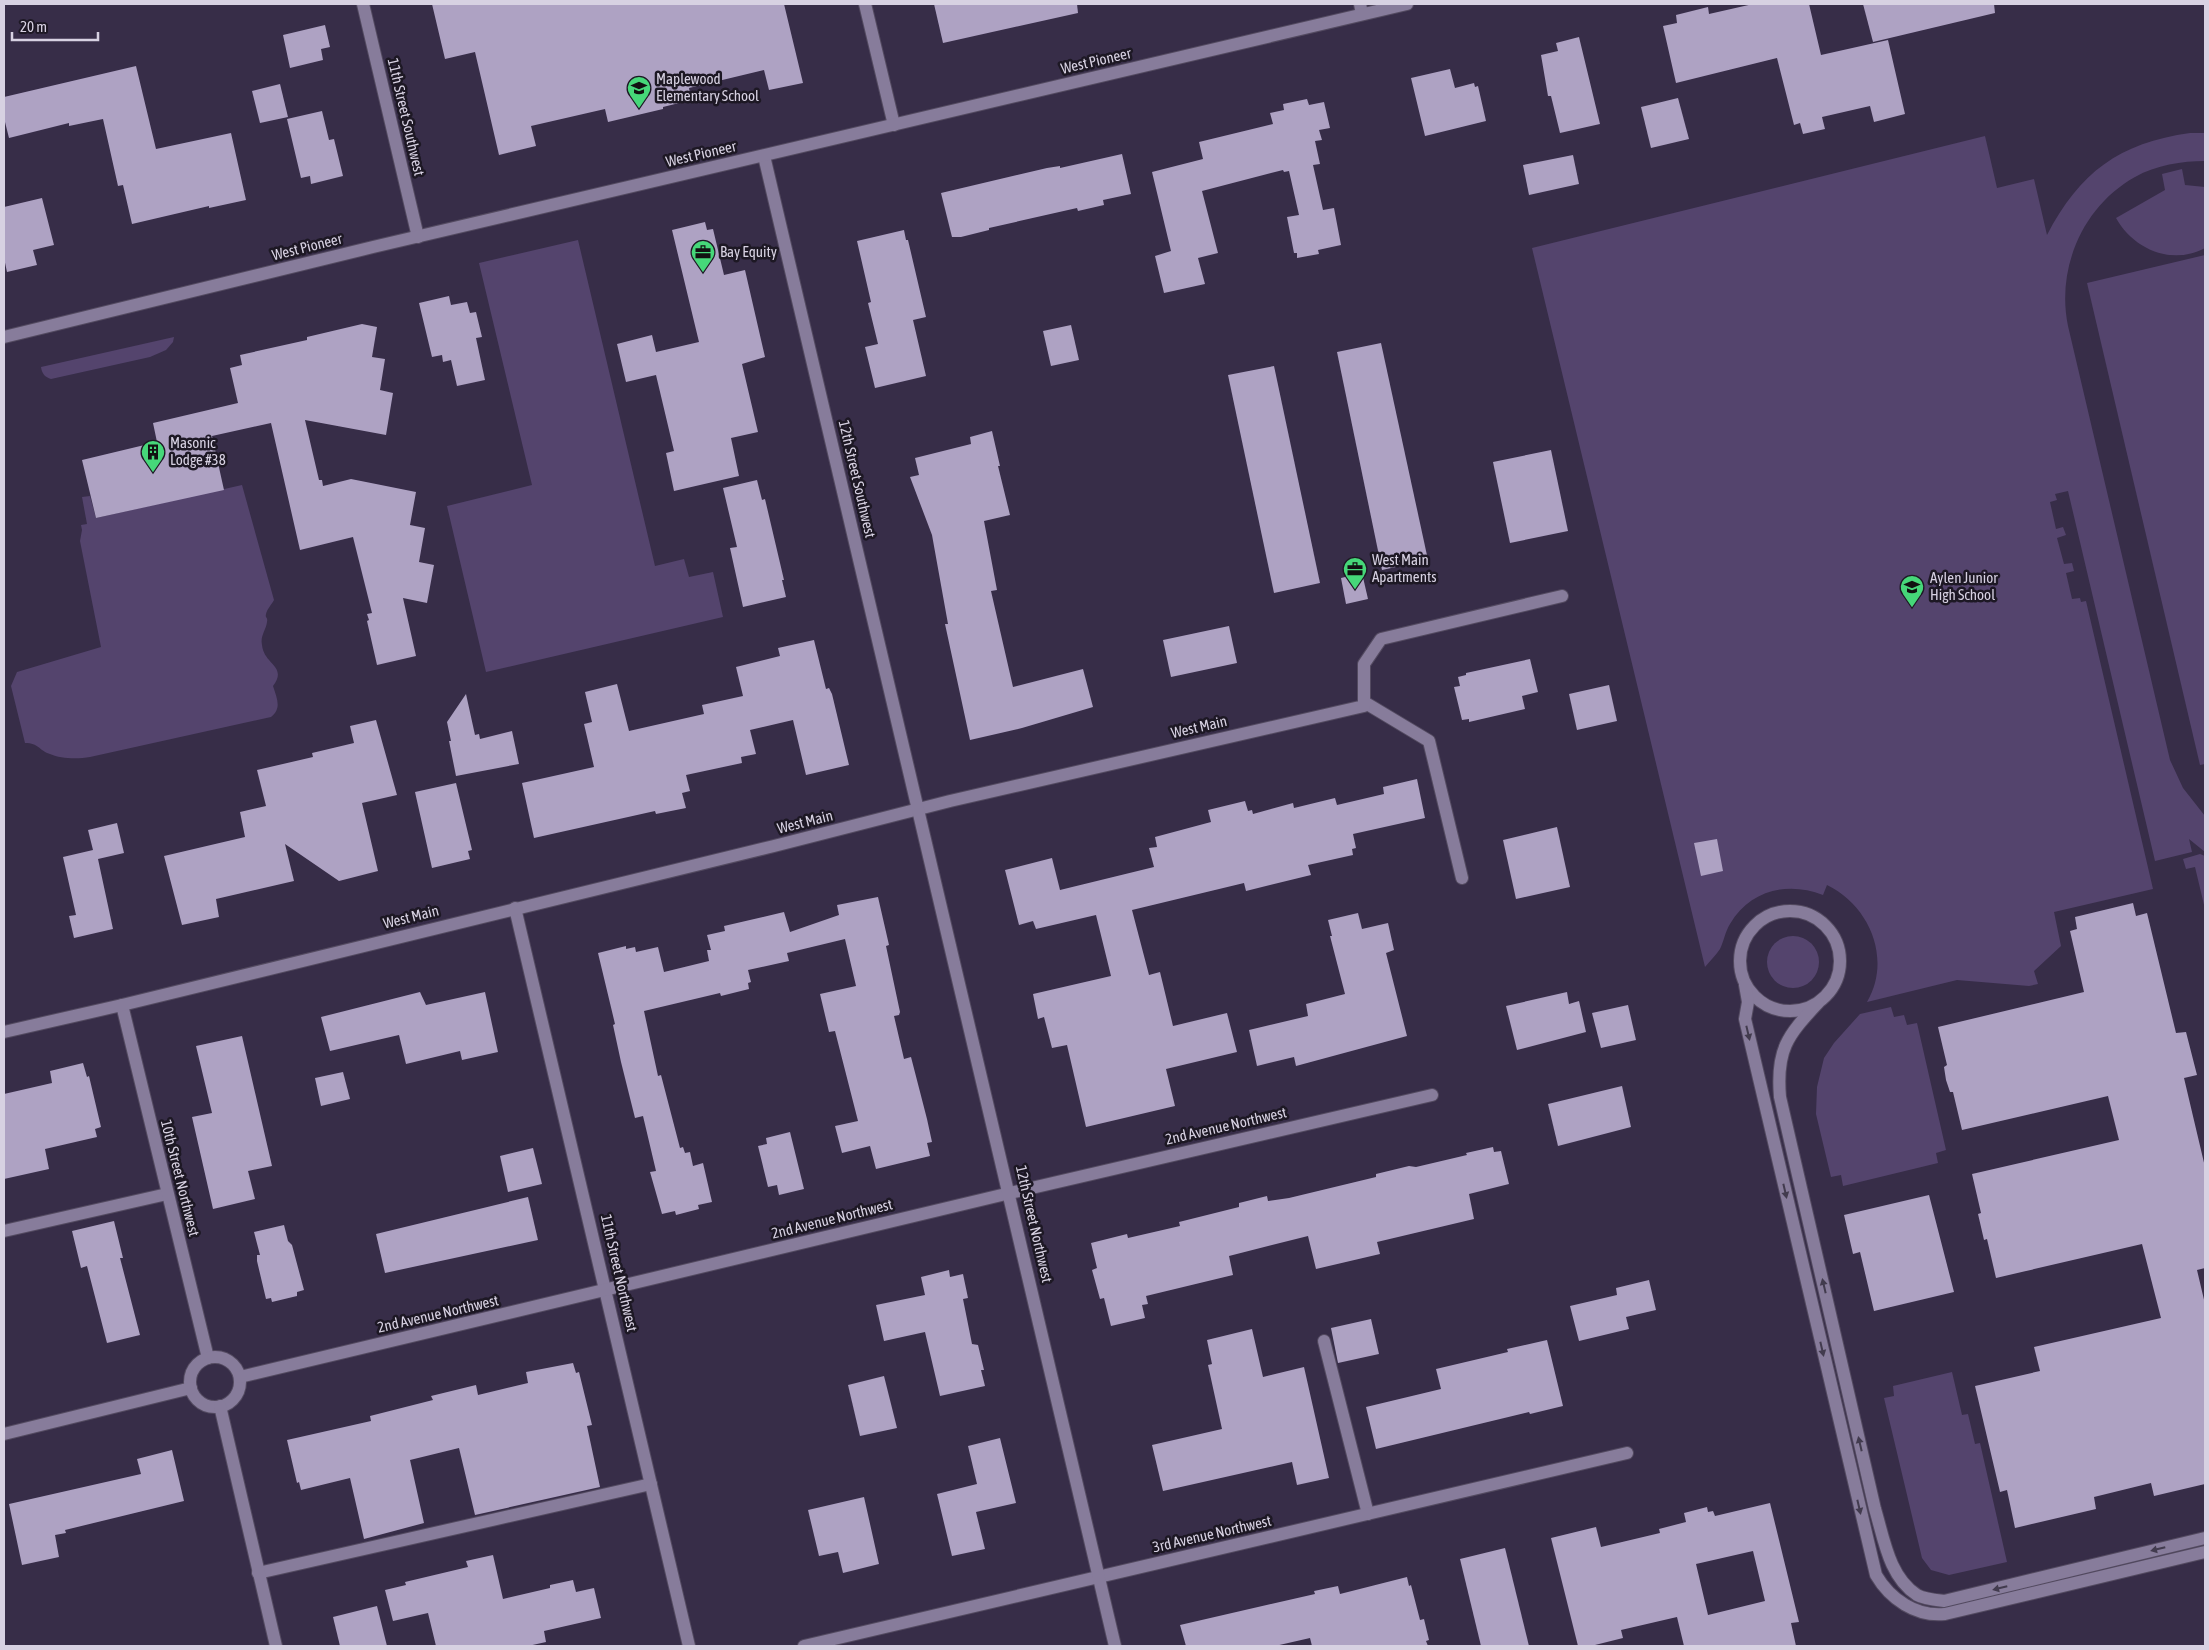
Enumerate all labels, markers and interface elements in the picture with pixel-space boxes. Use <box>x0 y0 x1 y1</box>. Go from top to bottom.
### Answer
scale bar <box>12 10 99 42</box>
text: 20 m <box>20 18 47 35</box>
street label: West Pioneer <box>1059 44 1133 77</box>
street label: 11th Street Southwest <box>385 56 428 177</box>
place label: Maplewood Elementary School <box>656 70 759 104</box>
school or university icon: Maplewood Elementary School <box>626 75 652 109</box>
street label: West Pioneer <box>664 137 738 170</box>
street label: West Pioneer <box>270 229 344 263</box>
office icon: Bay Equity <box>690 239 716 273</box>
place label: Bay Equity <box>720 243 777 260</box>
street label: 12th Street Southwest <box>836 418 879 539</box>
place label: Masonic Lodge #38 <box>170 434 226 468</box>
building icon: Masonic Lodge #38 <box>140 439 166 473</box>
place label: West Main Apartments <box>1372 551 1437 585</box>
office icon: West Main Apartments <box>1342 556 1368 590</box>
place label: Aylen Junior High School <box>1930 569 1998 603</box>
school or university icon: Aylen Junior High School <box>1899 574 1925 608</box>
street label: West Main <box>1169 712 1228 741</box>
street label: West Main <box>775 806 834 837</box>
street label: West Main <box>381 901 440 932</box>
one-way arrow <box>1744 1025 1752 1040</box>
street label: 2nd Avenue Northwest <box>1164 1103 1288 1148</box>
street label: 10th Street Northwest <box>158 1118 203 1238</box>
street label: 12th Street Northwest <box>1013 1164 1056 1284</box>
one-way arrow <box>1781 1183 1789 1198</box>
street label: 2nd Avenue Northwest <box>770 1195 894 1242</box>
street label: 11th Street Northwest <box>598 1213 641 1333</box>
one-way arrow <box>1819 1278 1827 1294</box>
street label: 2nd Avenue Northwest <box>376 1291 500 1336</box>
one-way arrow <box>1818 1342 1826 1357</box>
one-way arrow <box>1856 1437 1864 1452</box>
one-way arrow <box>1856 1500 1864 1515</box>
street label: 3rd Avenue Northwest <box>1151 1512 1273 1555</box>
one-way arrow <box>2150 1545 2165 1553</box>
one-way arrow <box>1993 1584 2008 1592</box>

